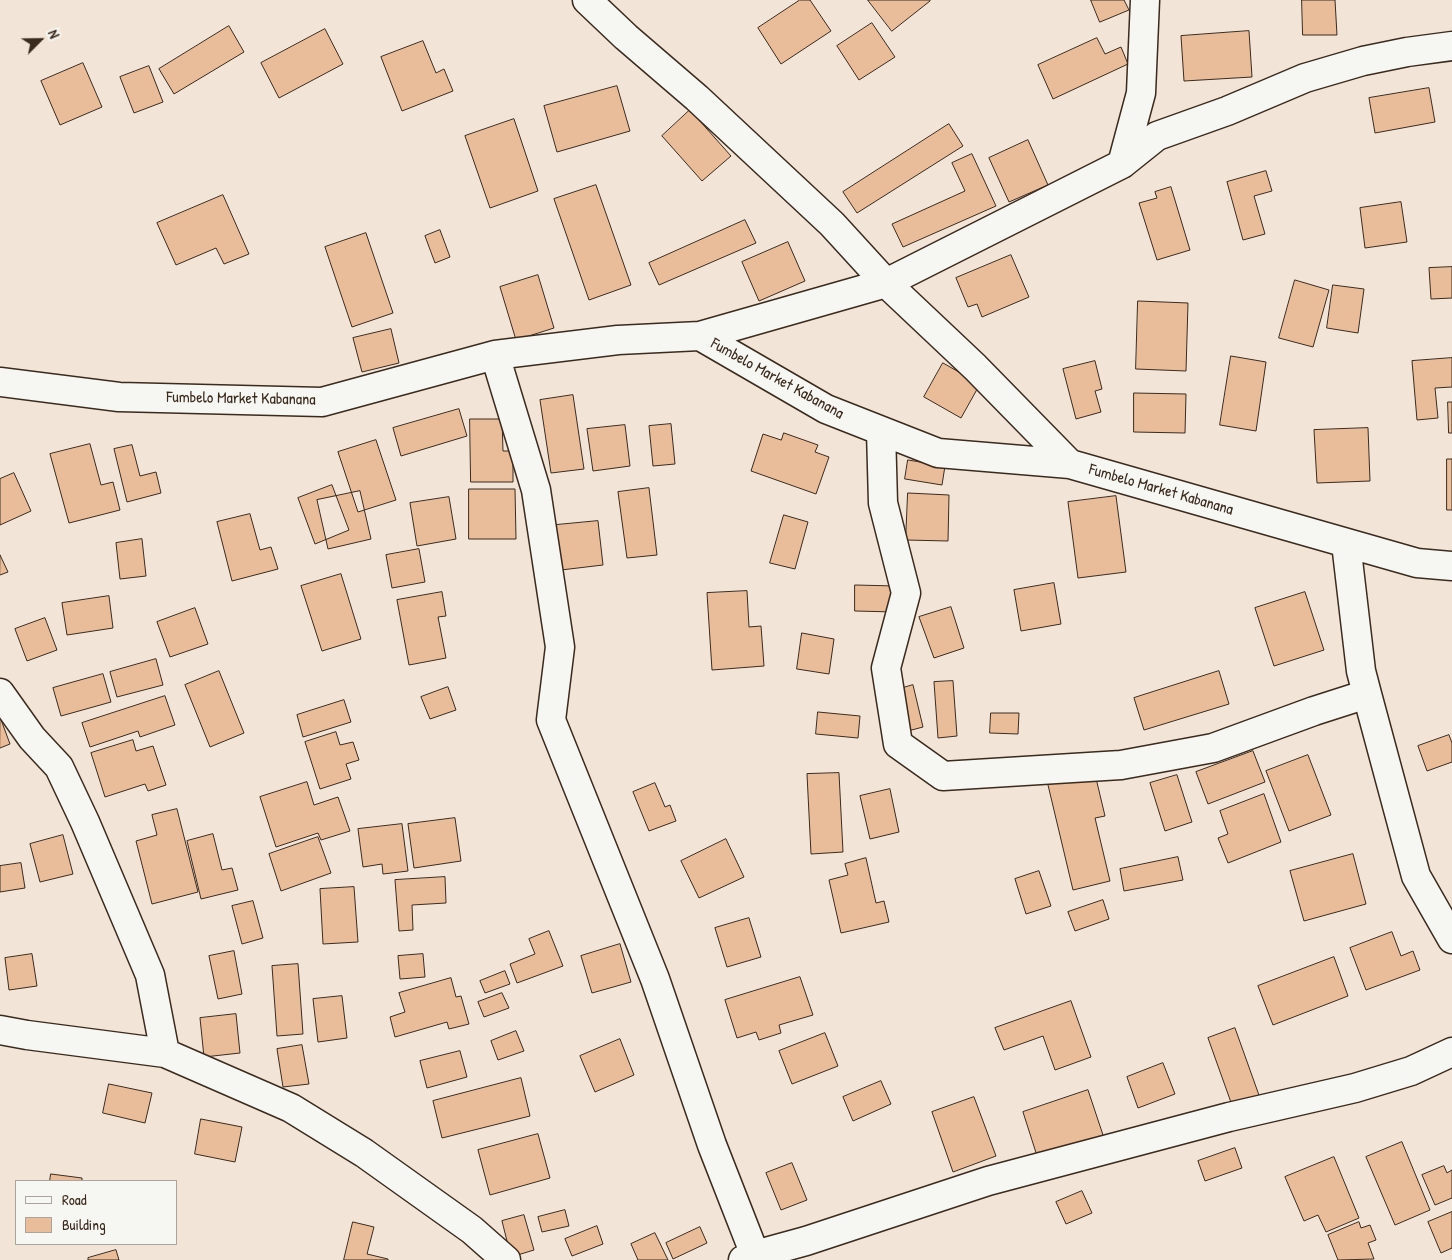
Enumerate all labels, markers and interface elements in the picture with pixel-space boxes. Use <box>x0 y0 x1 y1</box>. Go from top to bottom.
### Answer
north arrow <box>15 15 65 65</box>
text: N <box>44 27 64 41</box>
street label: Fumbelo Market Kabanana <box>707 334 847 424</box>
street label: Fumbelo Market Kabanana <box>166 388 316 410</box>
street label: Fumbelo Market Kabanana <box>1087 460 1235 520</box>
legend <box>15 1180 178 1245</box>
text: Road <box>62 1189 87 1210</box>
text: Building <box>62 1214 106 1235</box>

